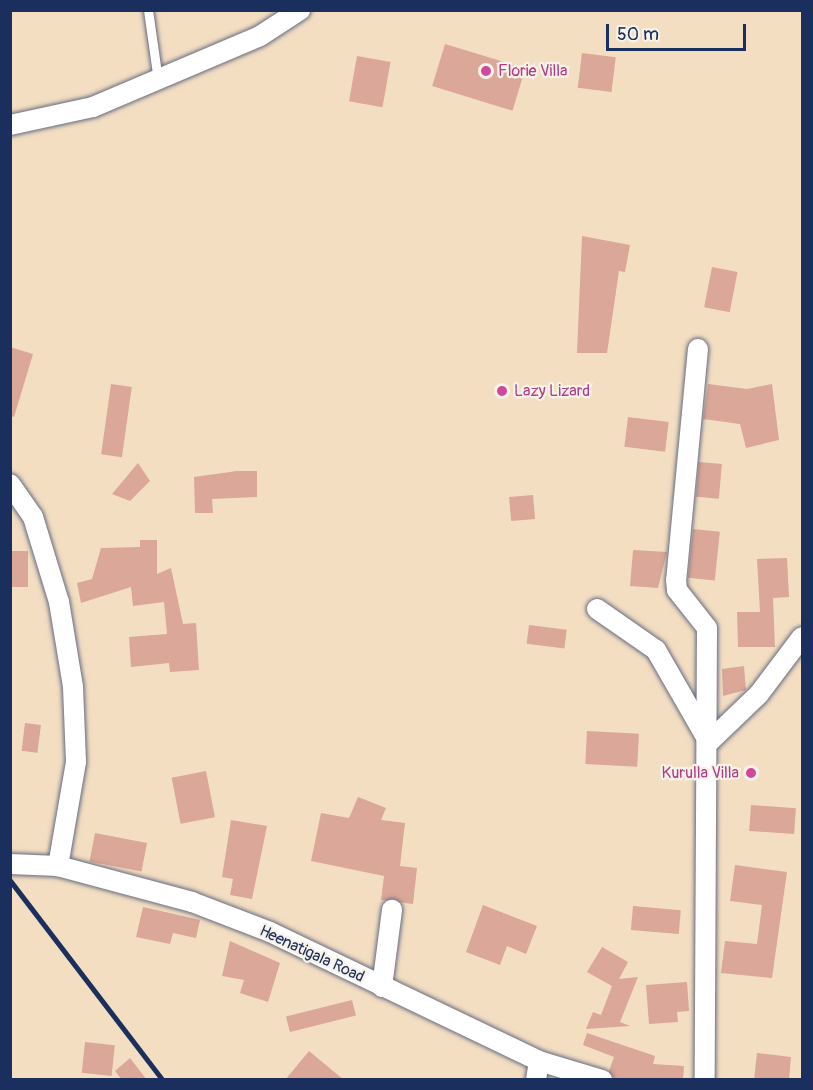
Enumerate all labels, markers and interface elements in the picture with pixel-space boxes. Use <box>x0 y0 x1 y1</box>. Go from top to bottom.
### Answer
scale bar <box>609 12 748 50</box>
text: 50 m <box>617 23 659 46</box>
place label: Florie Villa <box>498 61 567 81</box>
marker: Florie Villa <box>479 64 493 78</box>
place label: Lazy Lizard <box>514 381 590 401</box>
marker: Lazy Lizard <box>495 384 509 398</box>
place label: Kurulla Villa <box>662 763 739 783</box>
marker: Kurulla Villa <box>744 766 758 780</box>
street label: Heenatigala Road <box>256 921 368 987</box>

